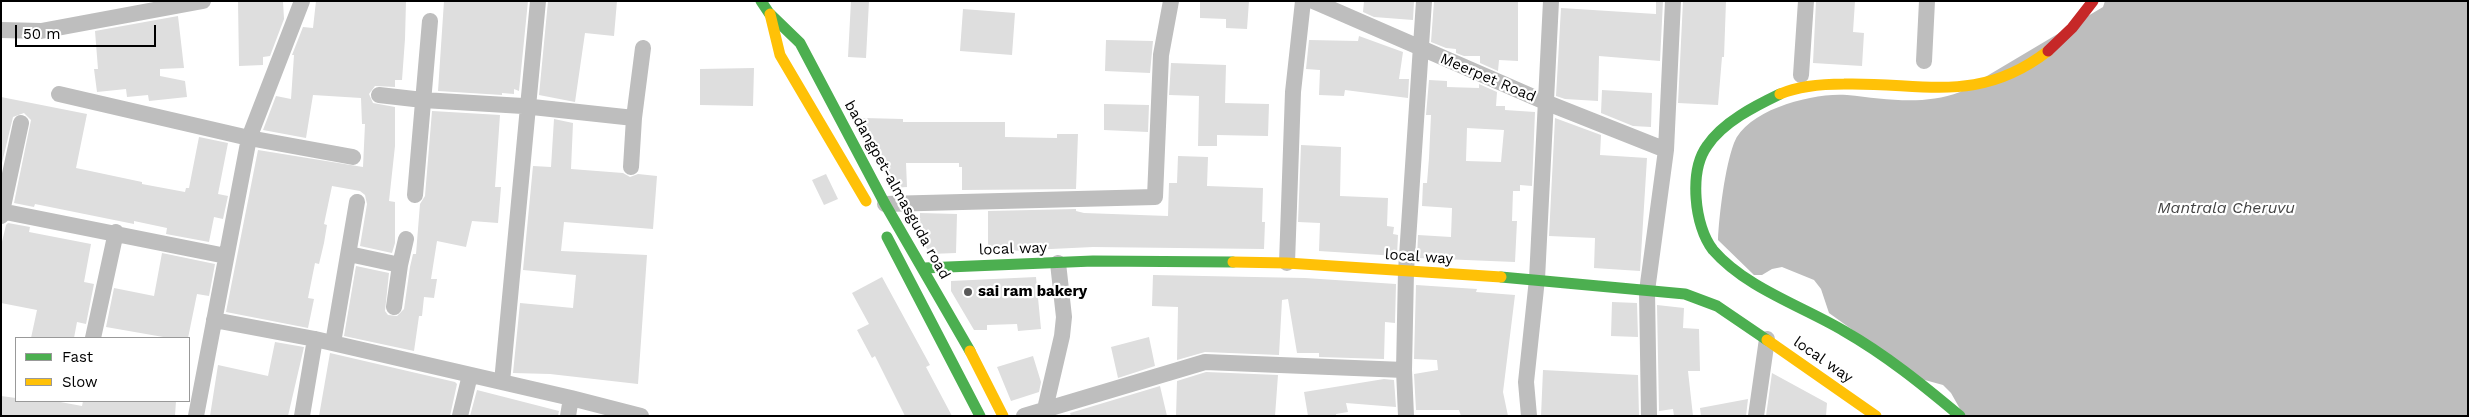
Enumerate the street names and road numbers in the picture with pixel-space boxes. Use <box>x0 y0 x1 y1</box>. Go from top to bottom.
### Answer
street label: Meerpet Road <box>1438 50 1538 106</box>
street label: badangpet-almasguda road <box>840 98 954 282</box>
street label: local way <box>979 239 1047 259</box>
street label: local way <box>1384 246 1454 268</box>
street label: local way <box>1790 333 1856 387</box>

